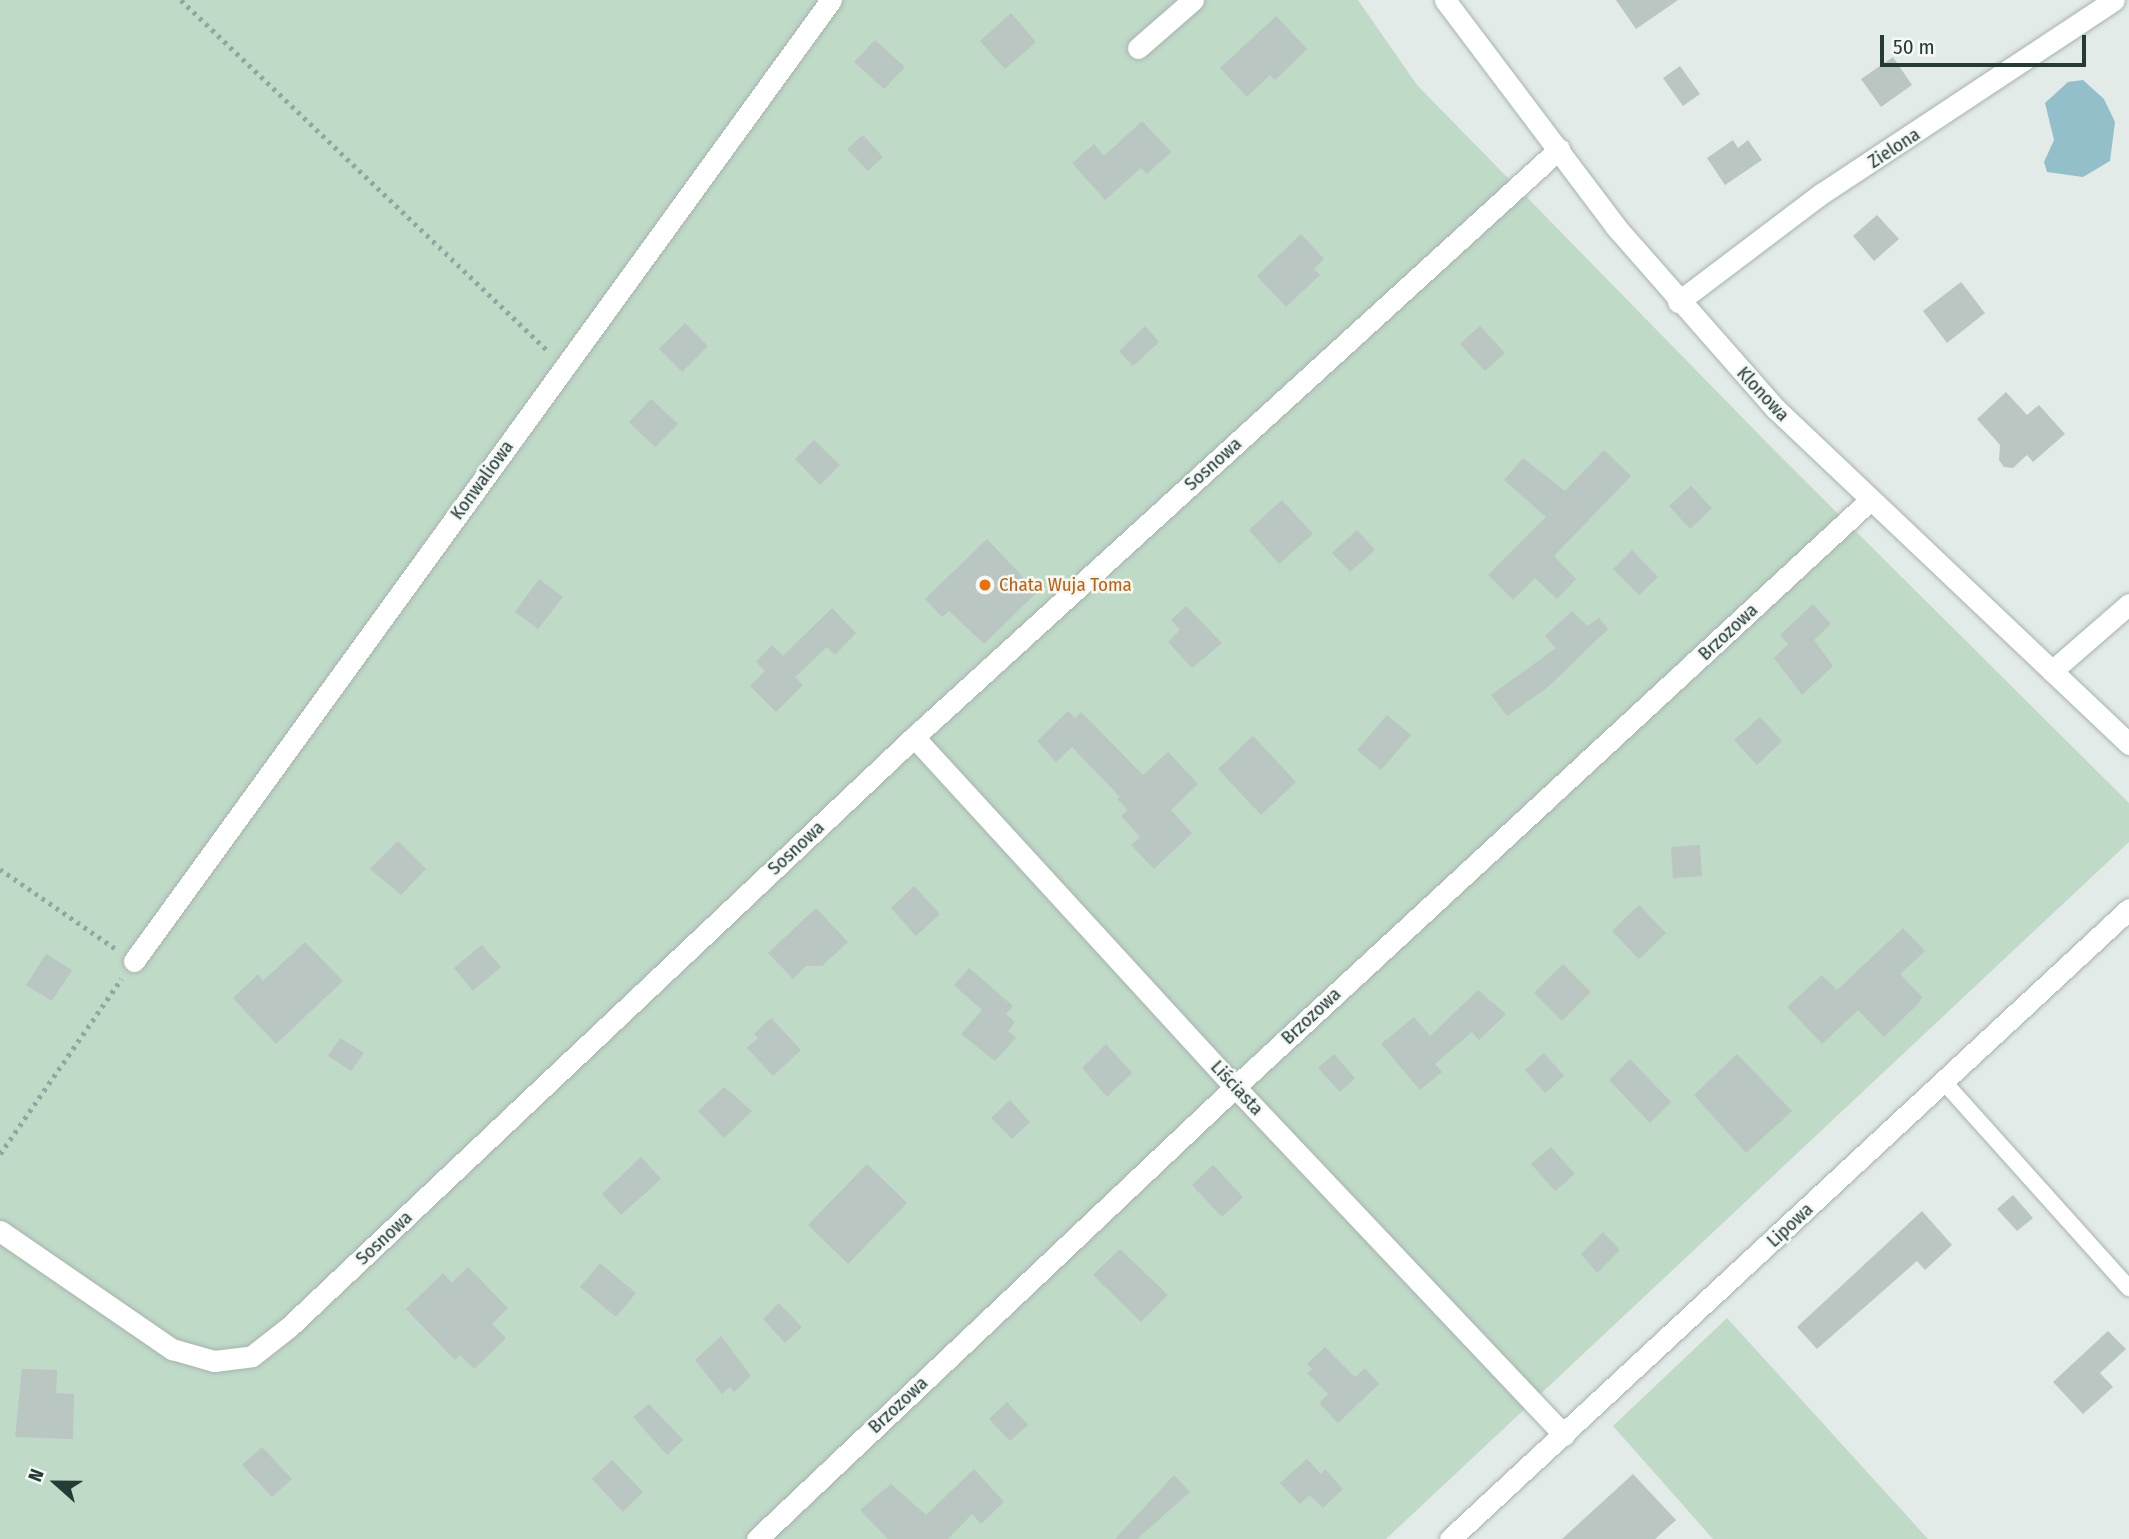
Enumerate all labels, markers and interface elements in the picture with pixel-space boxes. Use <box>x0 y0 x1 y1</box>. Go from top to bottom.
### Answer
scale bar <box>1884 21 2090 65</box>
text: 50 m <box>1893 34 1935 60</box>
street label: Zielona <box>1864 123 1924 173</box>
street label: Klonowa <box>1732 362 1794 426</box>
street label: Sosnowa <box>1180 432 1246 496</box>
street label: Konwaliowa <box>446 436 518 524</box>
place label: Chata Wuja Toma <box>999 574 1132 596</box>
marker: Chata Wuja Toma <box>977 577 993 593</box>
street label: Brzozowa <box>1694 599 1762 665</box>
street label: Sosnowa <box>763 816 829 880</box>
street label: Brzozowa <box>1277 983 1345 1049</box>
street label: Liściasta <box>1206 1056 1268 1120</box>
street label: Lipowa <box>1762 1198 1818 1252</box>
street label: Sosnowa <box>351 1206 417 1270</box>
street label: Brzozowa <box>864 1372 932 1438</box>
north arrow <box>21 1448 91 1518</box>
text: N <box>23 1466 49 1485</box>

